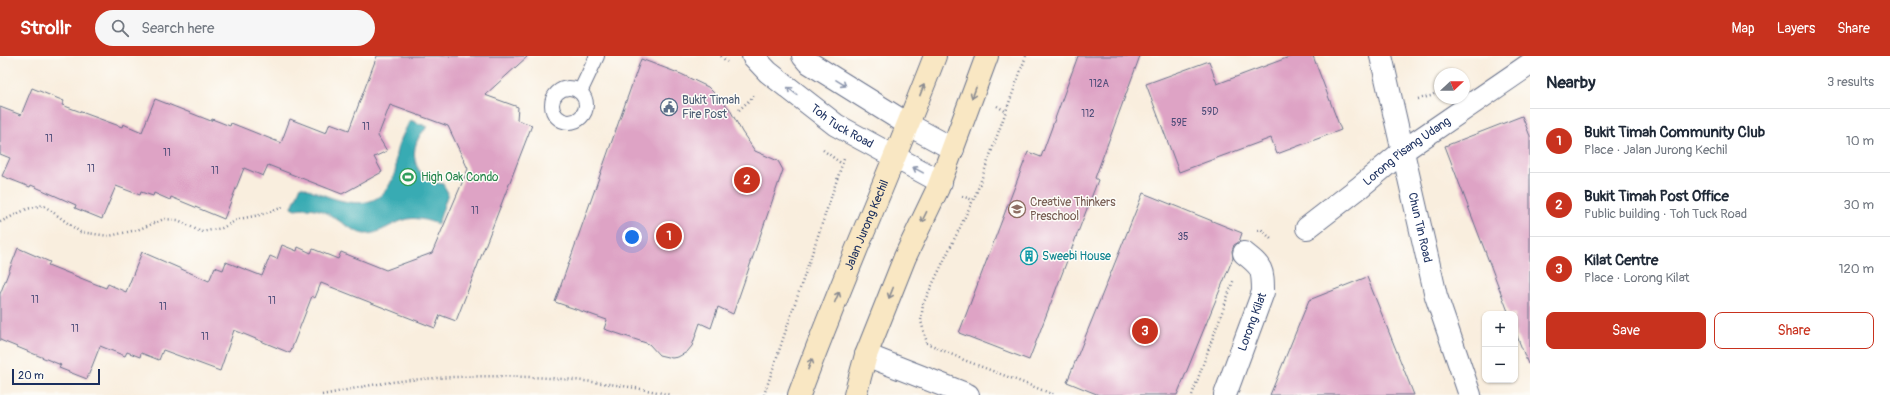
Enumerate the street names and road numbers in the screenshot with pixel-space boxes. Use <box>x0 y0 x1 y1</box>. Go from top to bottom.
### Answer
street label: Toh Tuck Road <box>807 101 876 152</box>
street label: Lorong Pisang Udang <box>1360 114 1454 189</box>
street label: Jalan Jurong Kechil <box>842 178 892 273</box>
street label: Chun Tin Road <box>1405 191 1435 264</box>
street label: Lorong Kilat <box>1235 290 1270 353</box>

